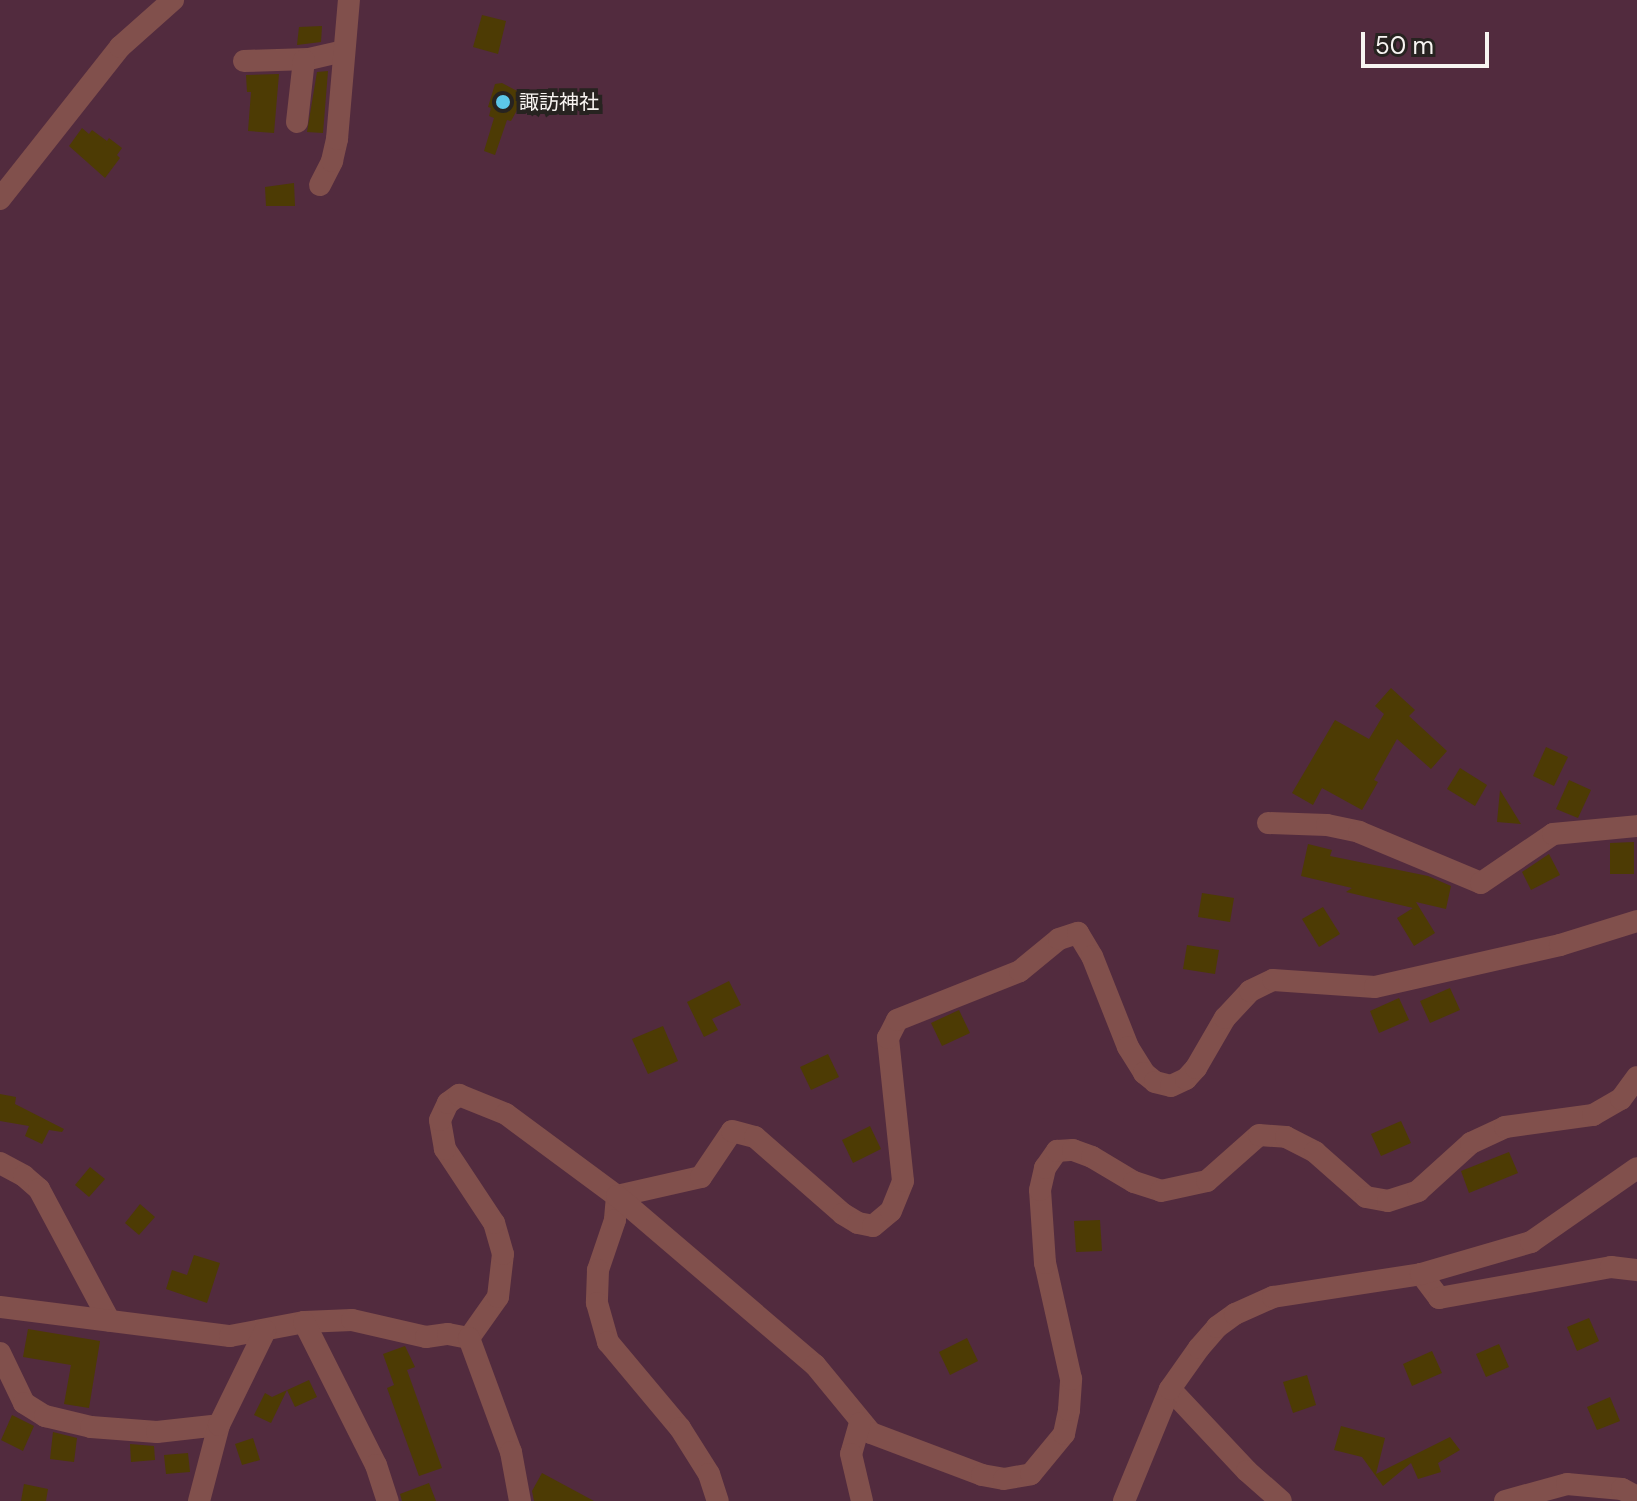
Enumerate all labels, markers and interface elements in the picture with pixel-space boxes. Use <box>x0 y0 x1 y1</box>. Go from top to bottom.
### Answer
scale bar <box>1365 16 1493 66</box>
text: 50 m <box>1375 30 1434 61</box>
place label: 諏訪神社 <box>519 90 599 114</box>
marker: 諏訪神社 <box>494 93 512 111</box>

